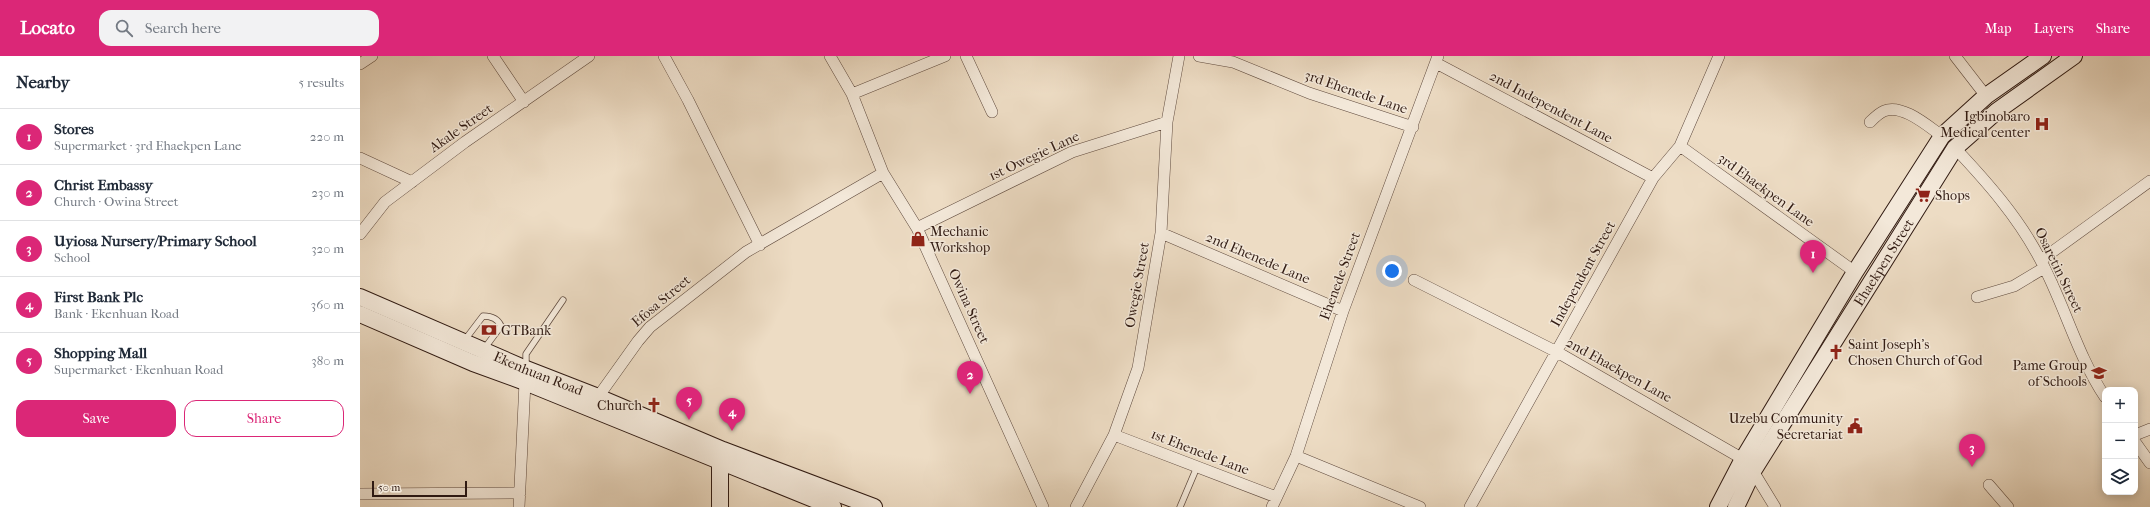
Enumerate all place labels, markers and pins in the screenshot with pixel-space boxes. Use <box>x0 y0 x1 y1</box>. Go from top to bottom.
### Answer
place label: Igbinobaro Medical center <box>1940 108 2030 141</box>
hospital icon: Igbinobaro Medical center <box>2033 115 2051 133</box>
supermarket icon: Shops <box>1914 186 1932 204</box>
place label: Shops <box>1935 187 1970 204</box>
place label: Mechanic Workshop <box>929 223 991 256</box>
shop icon: Mechanic Workshop <box>909 230 927 248</box>
pin: 1 <box>1800 240 1826 273</box>
bank icon: GTBank <box>480 321 498 339</box>
place label: GTBank <box>501 322 552 339</box>
place label: Saint Joseph's Chosen Church of God <box>1848 336 1983 369</box>
church icon: Saint Joseph's Chosen Church of God <box>1827 343 1845 361</box>
place label: Pame Group of Schools <box>2012 357 2087 390</box>
pin: 2 <box>957 361 983 394</box>
school or university icon: Pame Group of Schools <box>2090 364 2108 382</box>
pin: 5 <box>676 387 702 420</box>
church icon: Church <box>645 396 663 414</box>
place label: Church <box>597 397 642 414</box>
pin: 4 <box>719 398 745 431</box>
place label: Uzebu Community Secretariat <box>1729 410 1844 443</box>
public building icon: Uzebu Community Secretariat <box>1846 417 1864 435</box>
pin: 3 <box>1959 434 1985 467</box>

